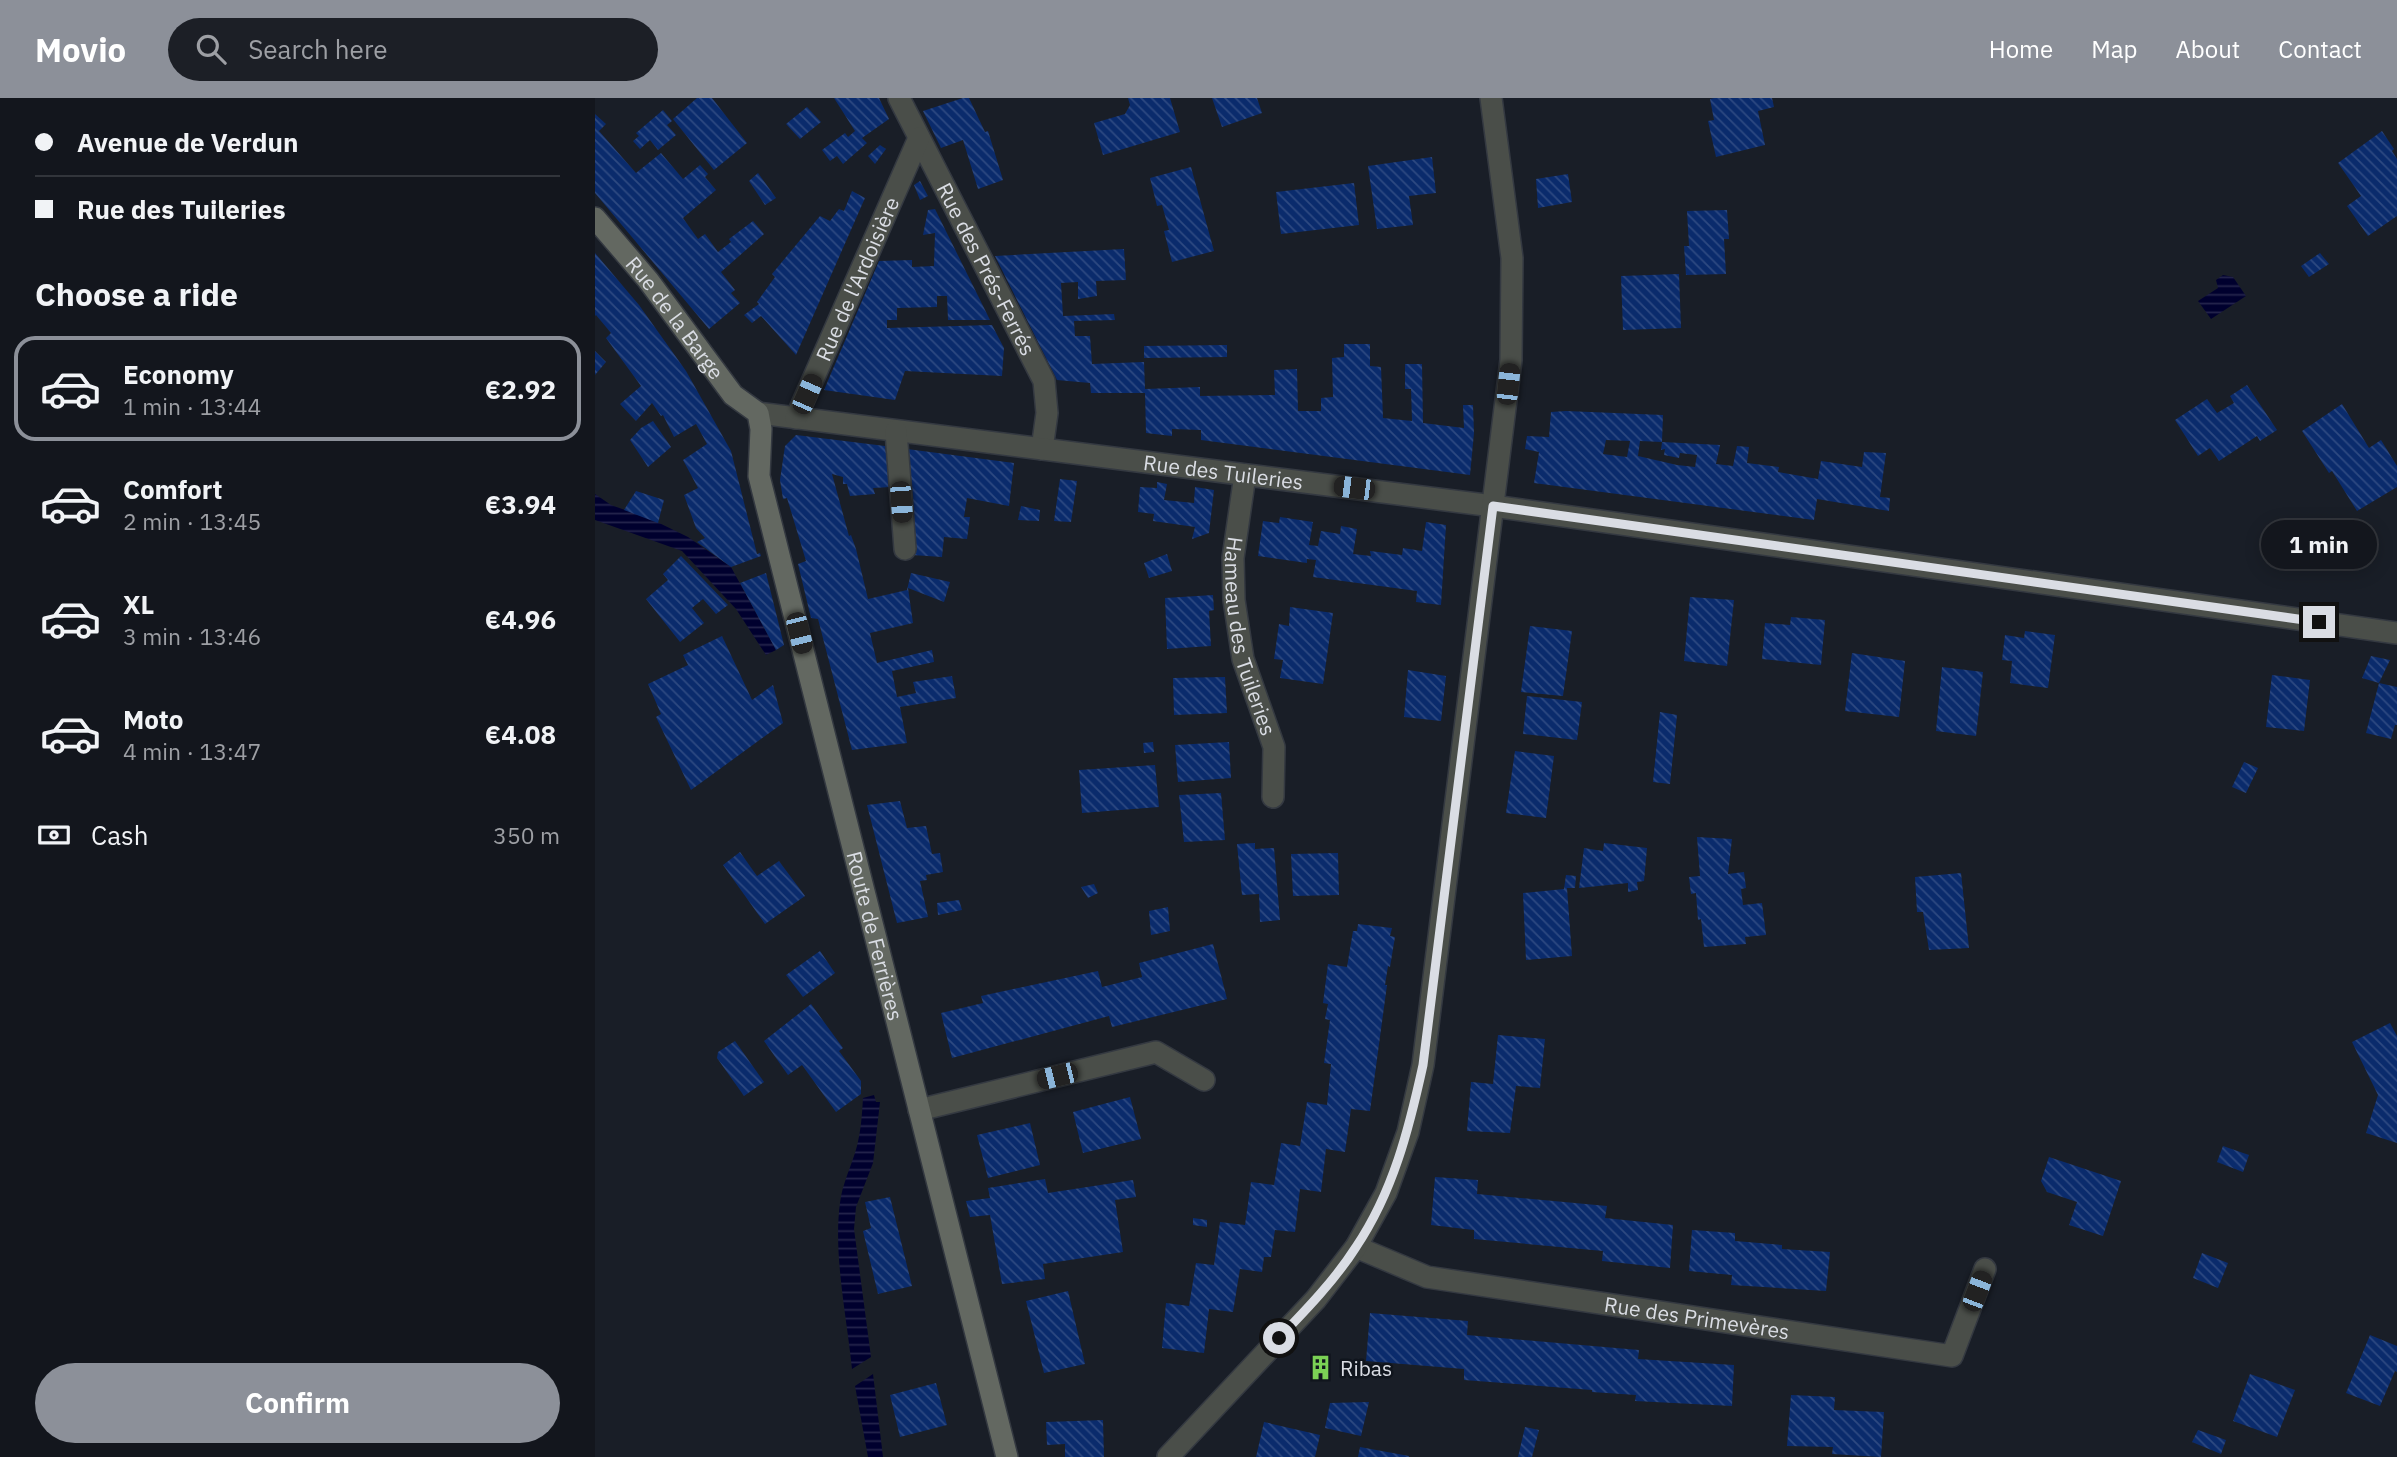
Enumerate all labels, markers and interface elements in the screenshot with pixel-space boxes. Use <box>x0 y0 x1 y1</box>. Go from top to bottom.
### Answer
search box <box>168 18 658 81</box>
text: Movio <box>35 28 126 71</box>
icon: search <box>192 30 230 68</box>
text: Search here <box>248 32 388 66</box>
text: Home <box>1989 33 2053 65</box>
text: Map <box>2091 33 2137 65</box>
text: About <box>2175 33 2240 65</box>
text: Contact <box>2278 33 2362 65</box>
text: Avenue de Verdun <box>77 125 299 159</box>
street label: Rue des Prés-Ferrés <box>931 178 1043 360</box>
text: Rue des Tuileries <box>77 192 286 226</box>
street label: Rue de l'Ardoisière <box>809 192 905 365</box>
street label: Rue de la Barge <box>620 250 731 385</box>
text: Choose a ride <box>35 273 238 315</box>
icon: car <box>39 357 102 420</box>
text: Economy <box>123 357 234 391</box>
car <box>1496 362 1521 406</box>
car <box>789 371 826 417</box>
text: €2.92 <box>485 372 556 406</box>
text: 1 min · 13:44 <box>123 391 261 421</box>
street label: Rue des Tuileries <box>1142 448 1305 496</box>
icon: car <box>39 472 102 535</box>
text: Comfort <box>123 472 222 506</box>
car <box>1332 475 1377 501</box>
car <box>890 480 913 524</box>
text: €3.94 <box>485 487 556 521</box>
text: 2 min · 13:45 <box>123 506 261 536</box>
callout: 1 min <box>2261 520 2377 570</box>
text: 1 min <box>2289 529 2349 559</box>
street label: Hameau des Tuileries <box>1218 535 1283 739</box>
icon: car <box>39 587 102 650</box>
text: XL <box>123 587 154 621</box>
text: €4.96 <box>485 602 556 636</box>
route end <box>2303 606 2335 638</box>
car <box>784 610 815 656</box>
text: 3 min · 13:46 <box>123 621 261 651</box>
icon: car <box>39 702 102 765</box>
text: Moto <box>123 702 183 736</box>
text: €4.08 <box>485 717 556 751</box>
text: 4 min · 13:47 <box>123 736 261 766</box>
icon: cash <box>35 816 73 854</box>
text: Cash <box>91 818 148 852</box>
text: 350 m <box>493 820 560 850</box>
street label: Route de Ferrières <box>840 848 910 1023</box>
car <box>1035 1061 1080 1091</box>
car <box>1960 1268 1995 1314</box>
street label: Rue des Primevères <box>1602 1290 1791 1345</box>
route start <box>1263 1322 1295 1354</box>
building icon: Ribas <box>1306 1354 1334 1382</box>
place label: Ribas <box>1340 1354 1392 1382</box>
button: Confirm <box>35 1363 560 1443</box>

